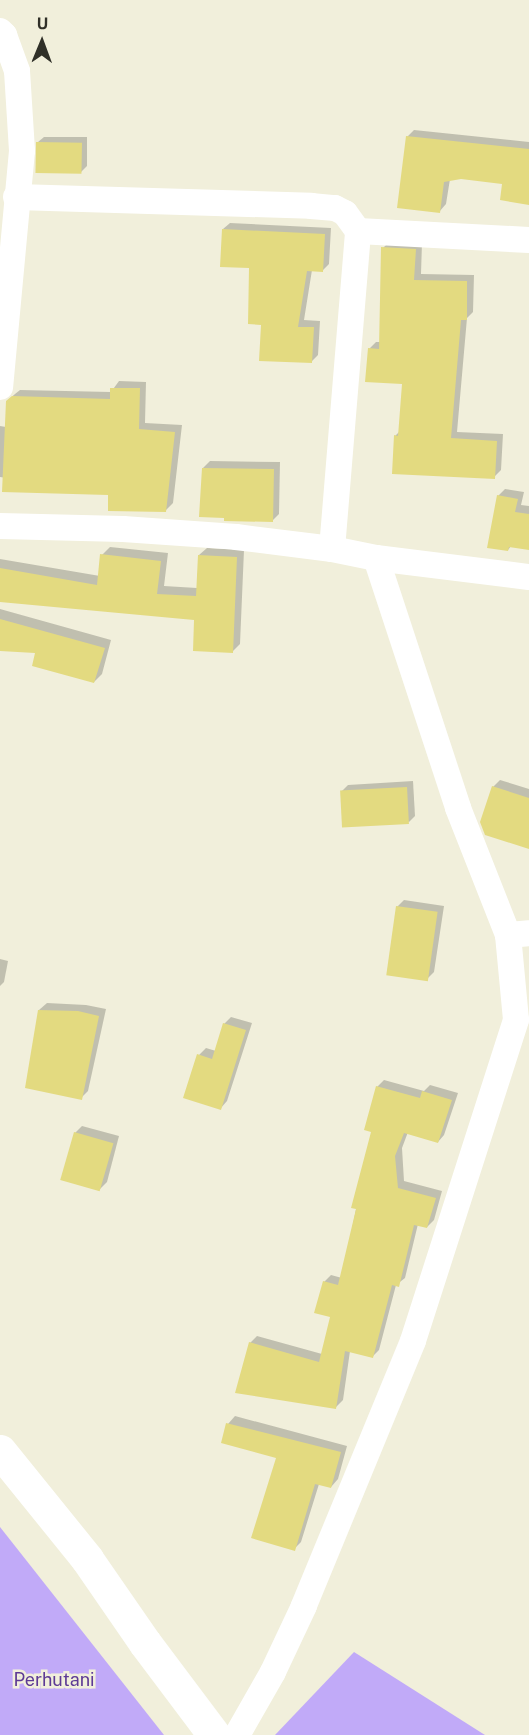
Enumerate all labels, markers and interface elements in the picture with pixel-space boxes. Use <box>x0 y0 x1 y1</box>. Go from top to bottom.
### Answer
north arrow <box>12 12 72 72</box>
text: U <box>36 14 48 33</box>
park label: Perhutani <box>13 1669 95 1691</box>

